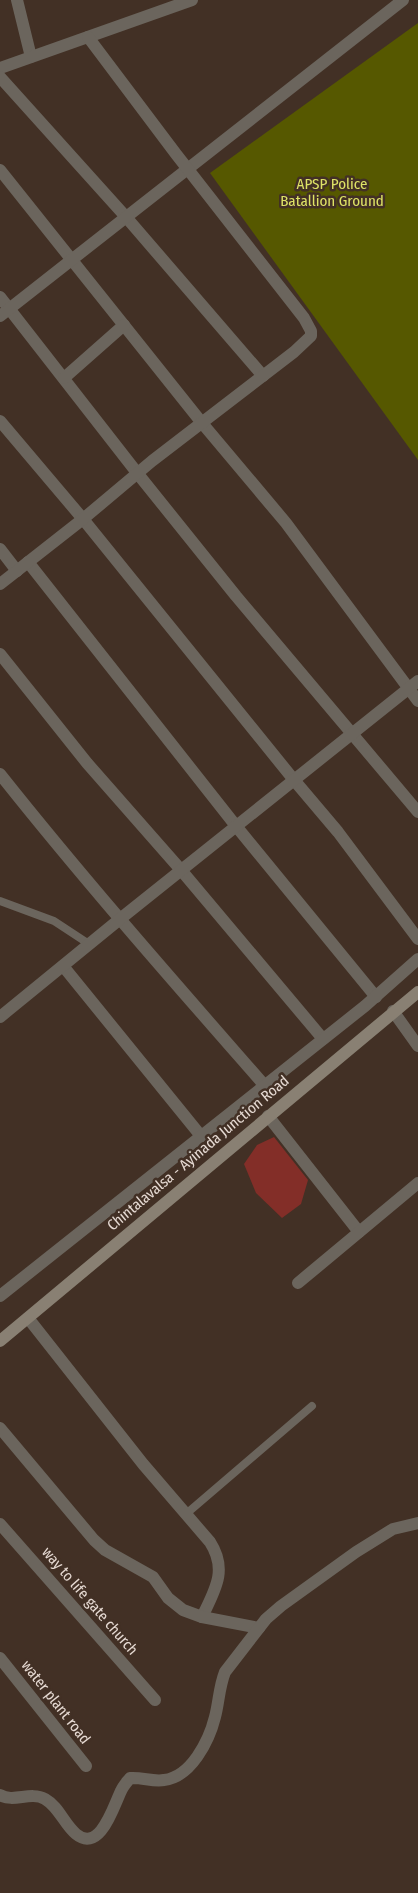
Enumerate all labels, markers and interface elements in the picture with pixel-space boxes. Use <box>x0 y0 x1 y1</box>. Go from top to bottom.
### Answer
park label: APSP Police Batallion Ground <box>280 175 384 210</box>
street label: Chintalavalsa - Ayinada Junction Road <box>103 1072 293 1234</box>
street label: way to life gate church <box>38 1543 142 1659</box>
street label: water plant road <box>18 1657 94 1747</box>

